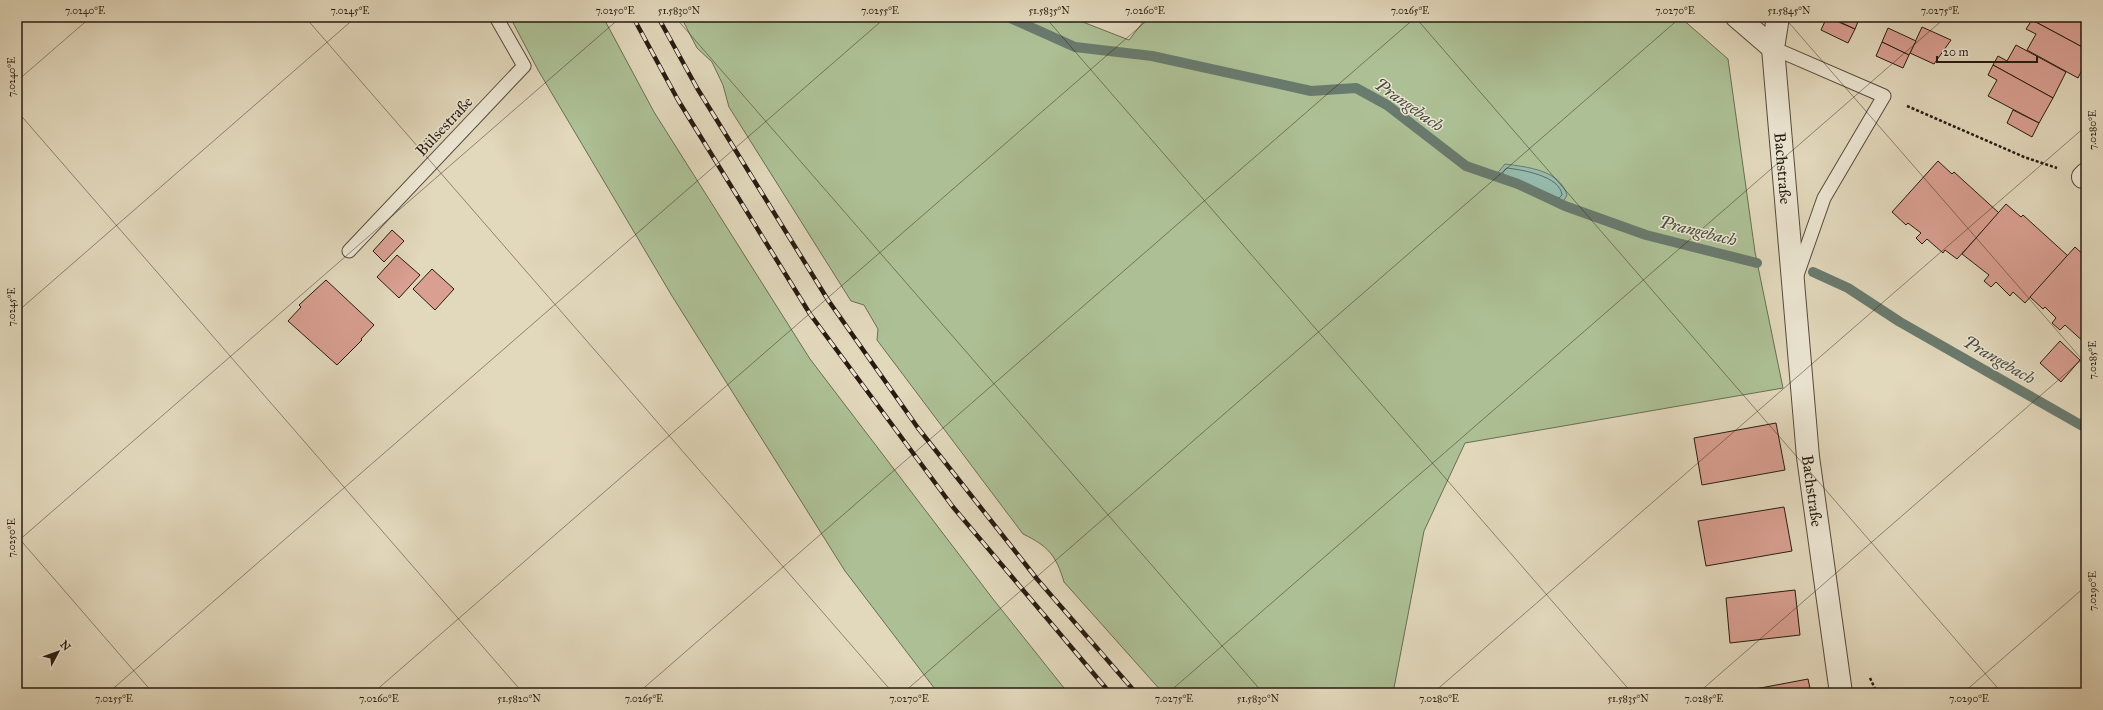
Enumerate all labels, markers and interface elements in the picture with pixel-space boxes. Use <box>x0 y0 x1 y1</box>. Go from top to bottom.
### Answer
text: 7.0240°E <box>65 5 105 17</box>
text: 7.0245°E <box>330 5 370 17</box>
text: 7.0250°E <box>595 5 635 17</box>
text: 51.5830°N <box>658 5 701 17</box>
text: 7.0255°E <box>861 5 899 17</box>
text: 51.5835°N <box>1028 5 1070 17</box>
text: 7.0260°E <box>1125 5 1165 17</box>
text: 7.0265°E <box>1391 5 1429 17</box>
text: 7.0270°E <box>1655 5 1695 17</box>
text: 51.5845°N <box>1768 5 1811 17</box>
text: 7.0275°E <box>1921 5 1959 17</box>
scale bar <box>1937 38 2037 64</box>
text: 20 m <box>1943 45 1969 59</box>
text: 7.0240°E <box>6 57 18 97</box>
water label: Prangebach <box>1370 74 1448 136</box>
street label: Bülsestraße <box>411 92 477 160</box>
text: 7.0280°E <box>2087 110 2099 150</box>
street label: Bachstraße <box>1771 131 1796 205</box>
water label: Prangebach <box>1657 211 1739 251</box>
text: 7.0245°E <box>6 287 18 327</box>
water label: Prangebach <box>1959 331 2039 389</box>
text: 7.0285°E <box>2087 341 2099 379</box>
street label: Bachstraße <box>1798 454 1827 528</box>
text: 7.0250°E <box>6 518 18 558</box>
text: 7.0290°E <box>2087 571 2099 611</box>
north arrow <box>38 632 78 672</box>
text: N <box>57 638 74 654</box>
text: 7.0255°E <box>95 693 133 705</box>
text: 7.0260°E <box>359 693 399 705</box>
text: 51.5820°N <box>497 693 541 705</box>
text: 7.0265°E <box>625 693 663 705</box>
text: 7.0270°E <box>889 693 929 705</box>
text: 7.0275°E <box>1155 693 1193 705</box>
text: 51.5830°N <box>1237 693 1280 705</box>
text: 7.0280°E <box>1419 693 1459 705</box>
text: 51.5835°N <box>1607 693 1649 705</box>
text: 7.0285°E <box>1685 693 1723 705</box>
text: 7.0290°E <box>1949 693 1989 705</box>

